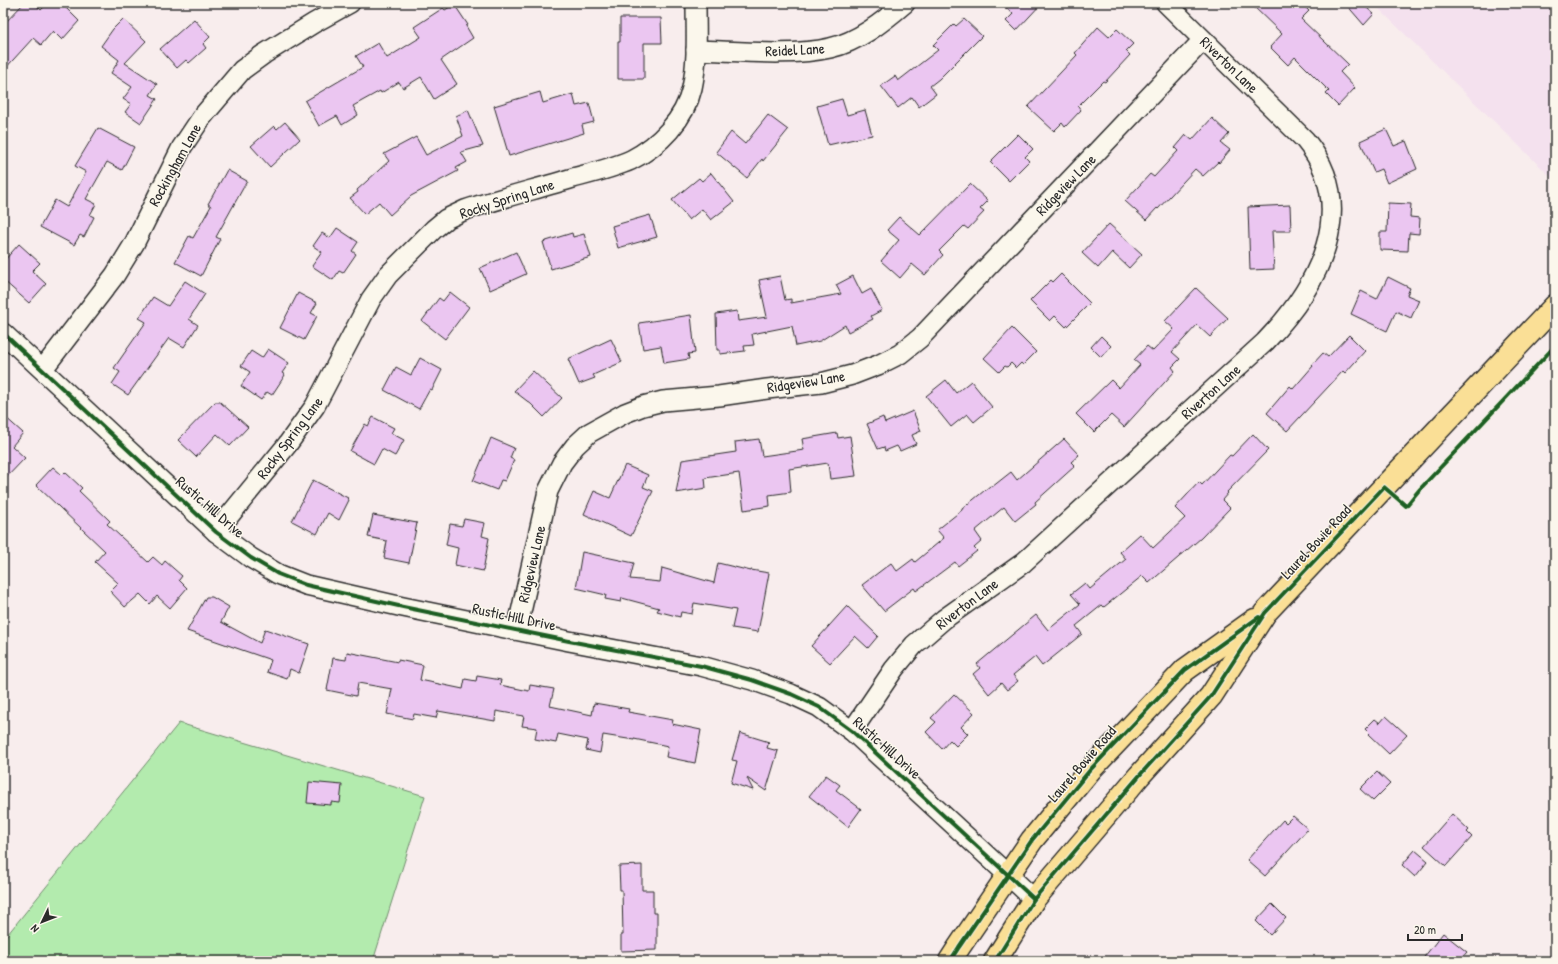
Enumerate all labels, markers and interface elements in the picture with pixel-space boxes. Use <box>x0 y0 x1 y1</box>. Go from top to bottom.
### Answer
street label: Riverton Lane <box>1196 32 1263 98</box>
street label: Reidel Lane <box>765 37 825 62</box>
street label: Rockingham Lane <box>143 120 206 210</box>
street label: Ridgeview Lane <box>1031 149 1101 220</box>
street label: Rocky Spring Lane <box>457 173 557 224</box>
street label: Riverton Lane <box>1176 359 1245 424</box>
street label: Ridgeview Lane <box>765 365 846 398</box>
street label: Rocky Spring Lane <box>252 392 328 483</box>
street label: Rustic Hill Drive <box>171 471 249 542</box>
street label: Laurel Bowie Road <box>1276 500 1356 583</box>
street label: Ridgeview Lane <box>512 523 551 605</box>
street label: Riverton Lane <box>931 573 1002 634</box>
street label: Rustic Hill Drive <box>470 597 558 636</box>
street label: Rustic Hill Drive <box>849 711 926 784</box>
street label: Laurel Bowie Road <box>1043 721 1121 806</box>
north arrow <box>22 902 62 942</box>
scale bar <box>1408 916 1462 942</box>
text: 20 m <box>1414 921 1436 938</box>
text: N <box>27 922 42 936</box>

